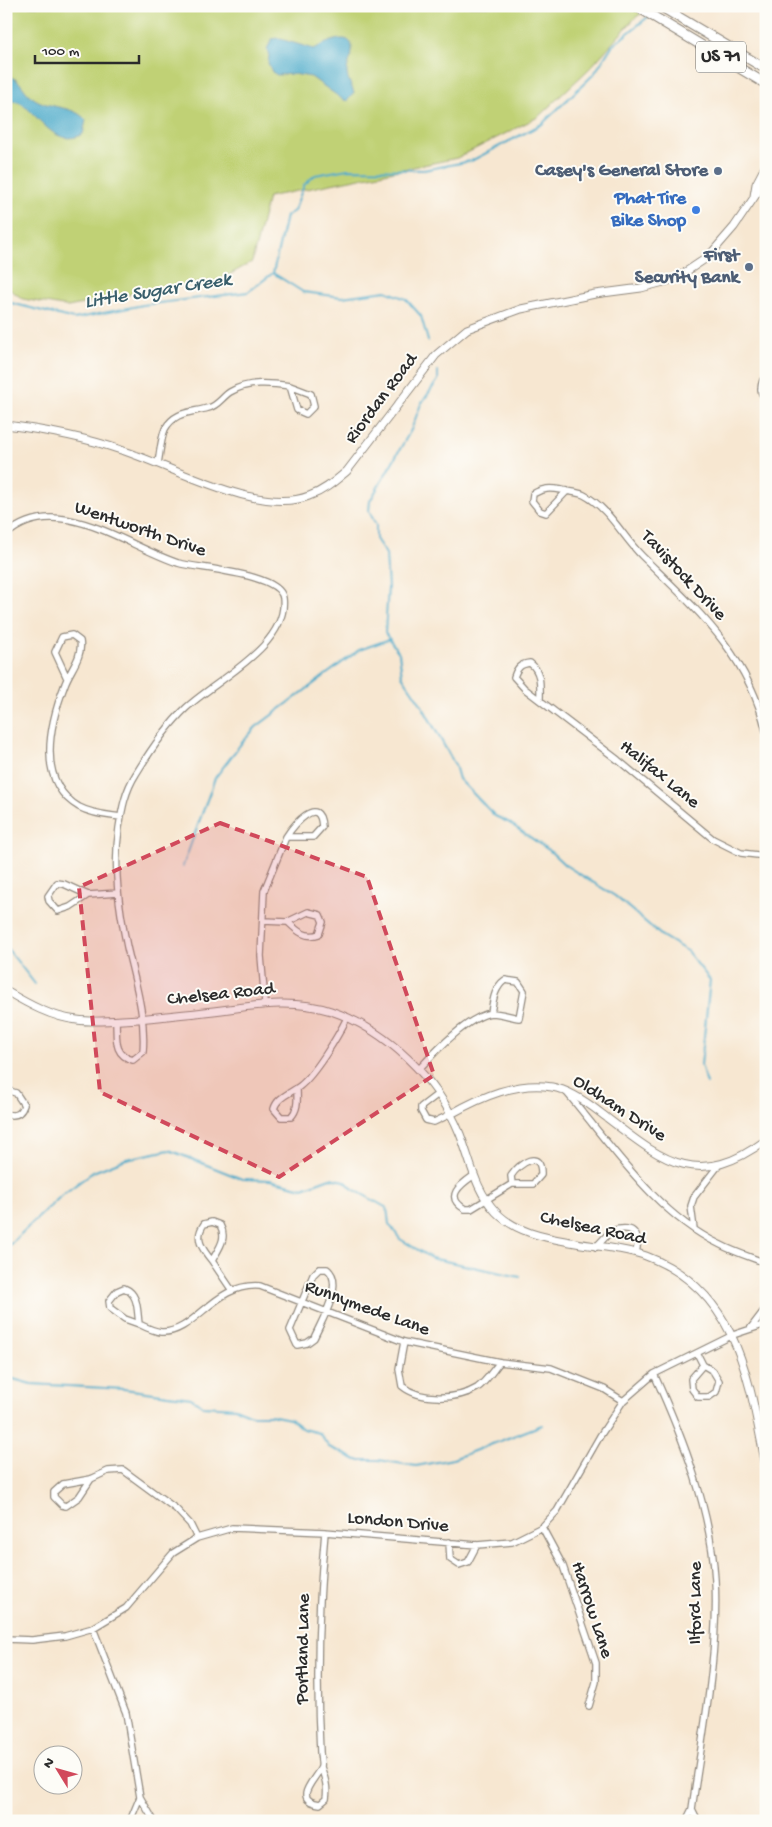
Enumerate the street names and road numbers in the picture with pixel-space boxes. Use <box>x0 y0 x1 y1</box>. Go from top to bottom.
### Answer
road number: US 71 <box>696 42 746 72</box>
street label: Riordan Road <box>341 348 425 449</box>
street label: Wentworth Drive <box>71 497 209 563</box>
street label: Tavistock Drive <box>634 525 731 626</box>
street label: Halifax Lane <box>614 736 704 815</box>
street label: Chelsea Road <box>166 978 278 1012</box>
street label: Oldham Drive <box>568 1070 670 1148</box>
street label: Chelsea Road <box>538 1207 650 1252</box>
street label: Runnymede Lane <box>301 1276 433 1342</box>
street label: London Drive <box>346 1507 450 1539</box>
street label: Harrow Lane <box>565 1559 617 1661</box>
street label: Ilford Lane <box>685 1561 708 1645</box>
street label: Portland Lane <box>292 1593 316 1705</box>

